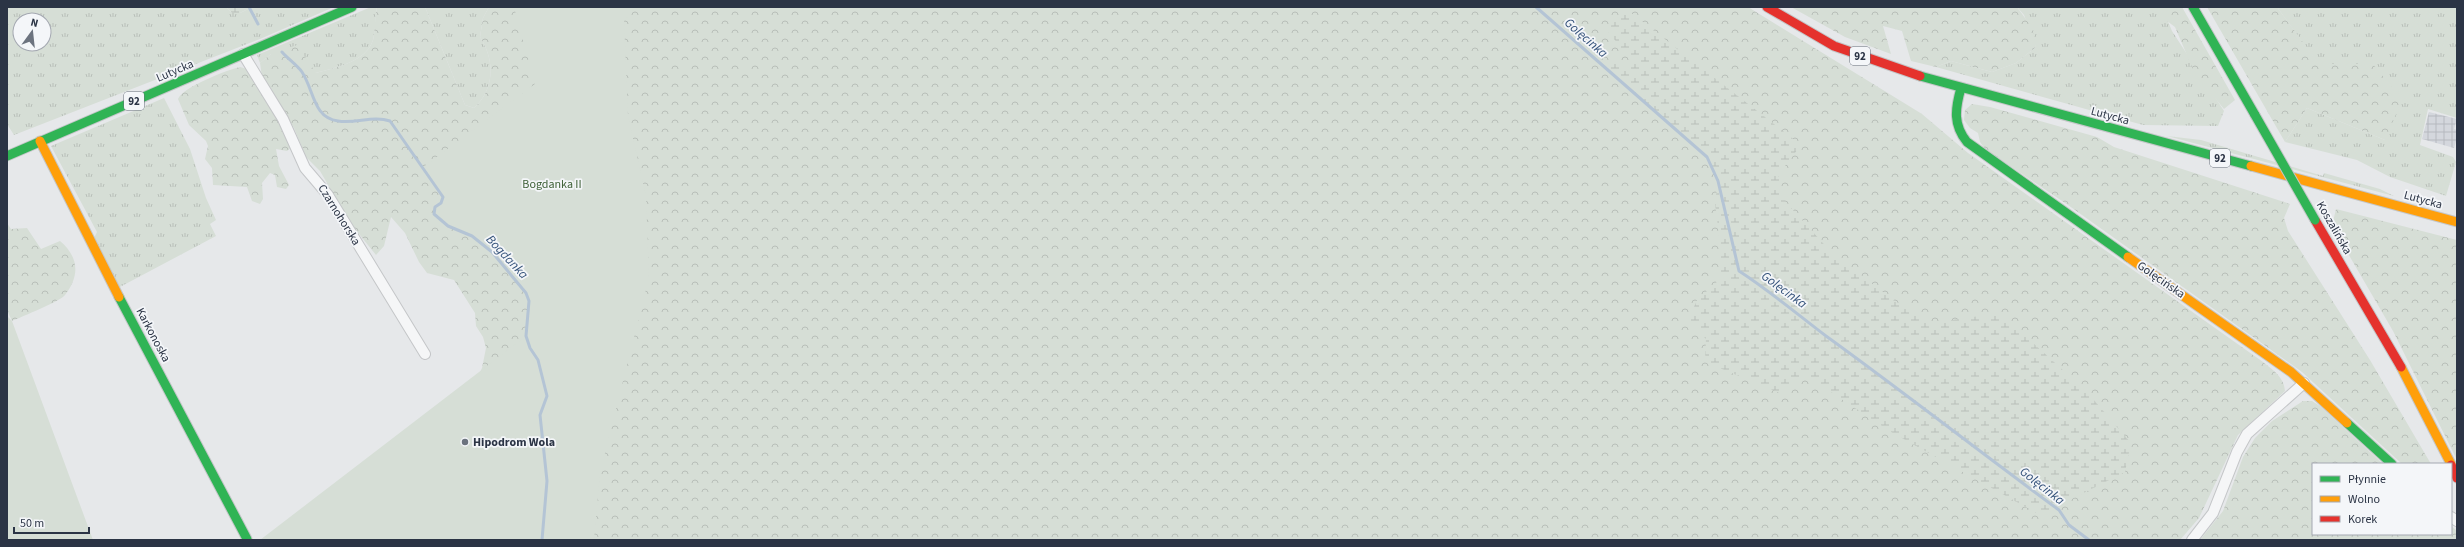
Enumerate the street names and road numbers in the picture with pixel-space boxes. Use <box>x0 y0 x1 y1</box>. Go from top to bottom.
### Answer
road number: 92 <box>1850 47 1870 65</box>
street label: Lutycka <box>154 56 196 86</box>
road number: 92 <box>124 92 144 110</box>
street label: Lutycka <box>2089 103 2131 129</box>
road number: 92 <box>2210 149 2230 167</box>
street label: Czarnohorska <box>314 181 364 249</box>
street label: Lutycka <box>2402 187 2444 213</box>
street label: Koszalińska <box>2312 198 2356 258</box>
street label: Golęcińska <box>2134 257 2188 303</box>
street label: Karkonoska <box>132 305 174 365</box>

